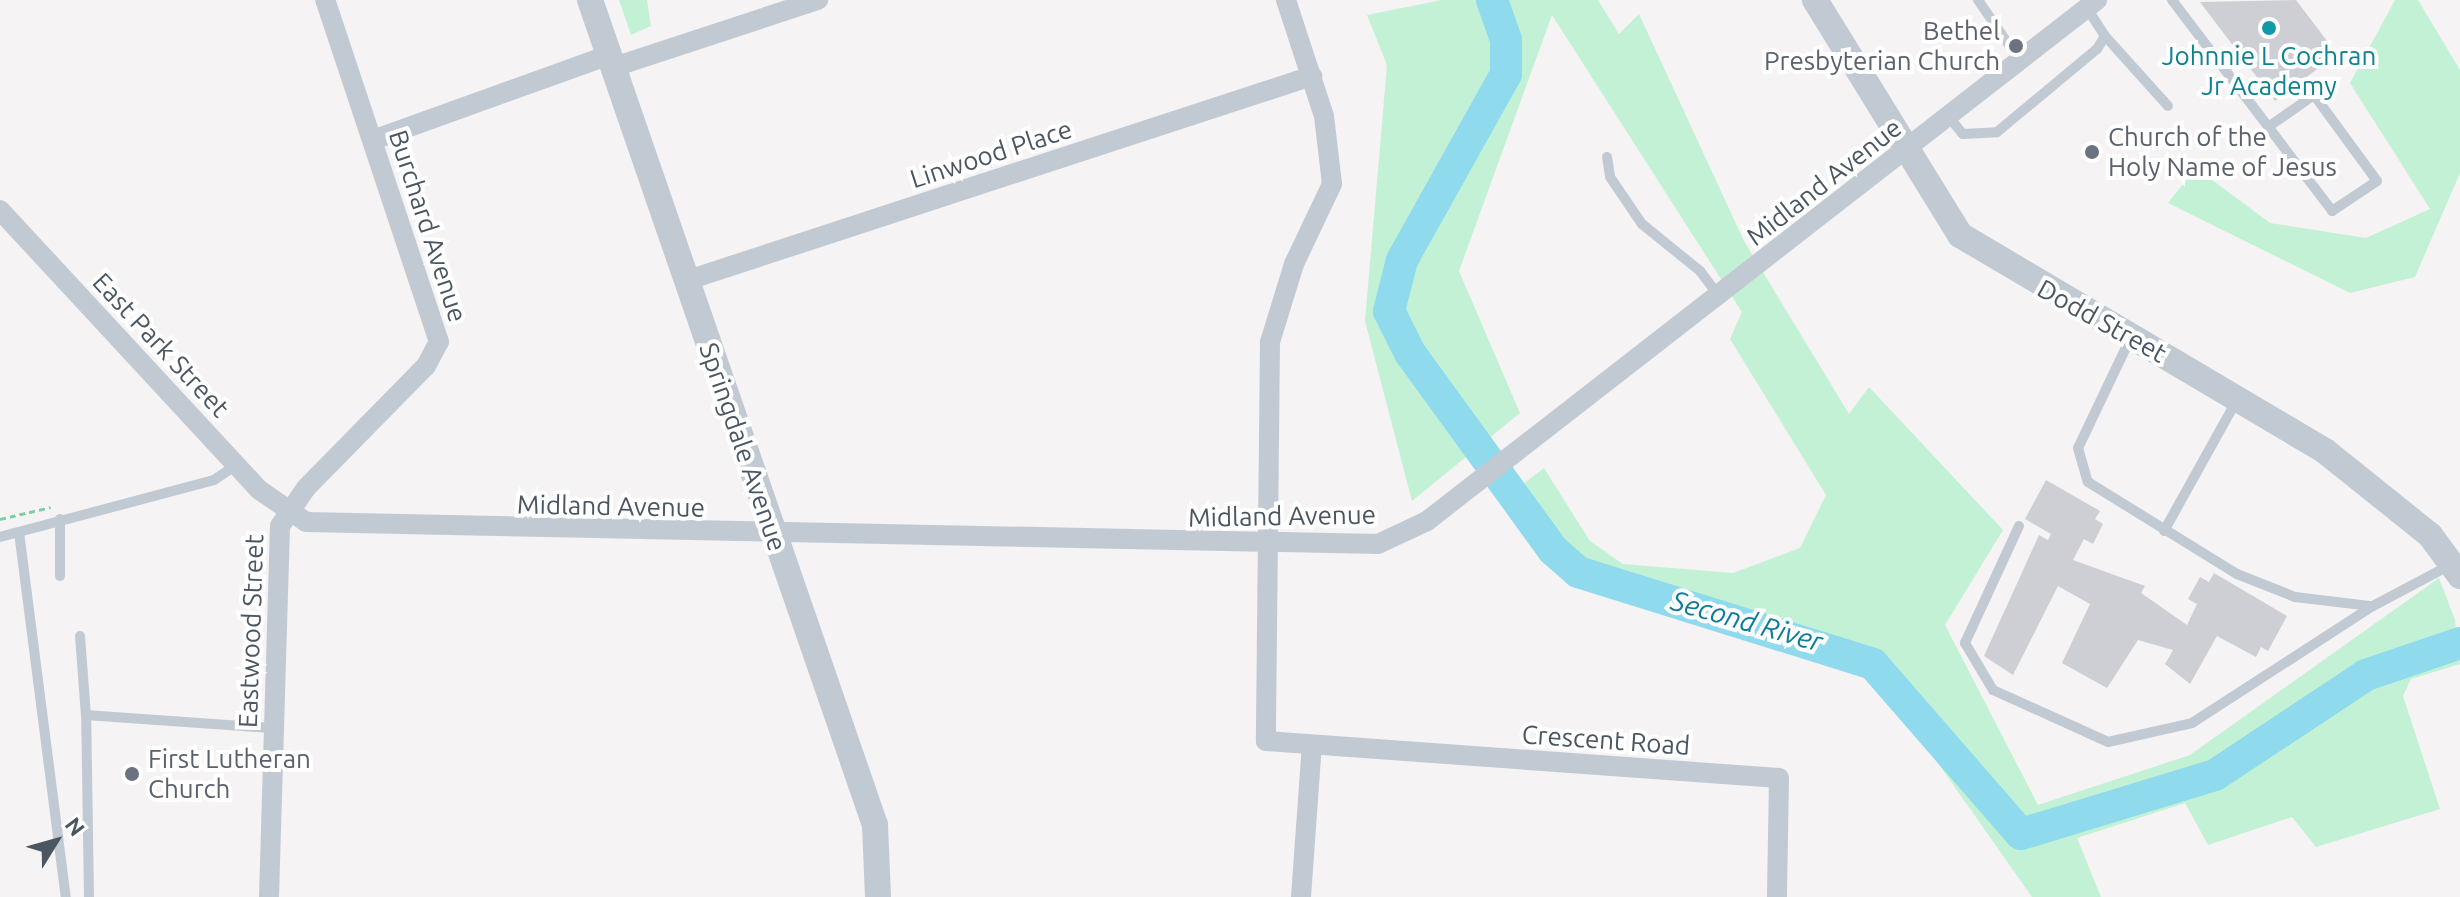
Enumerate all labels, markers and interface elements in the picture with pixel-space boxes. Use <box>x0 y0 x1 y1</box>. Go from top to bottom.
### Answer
place label: Bethel Presbyterian Church <box>1764 15 2000 76</box>
marker: Johnnie L Cochran Jr Academy <box>2260 19 2278 37</box>
marker: Bethel Presbyterian Church <box>2007 37 2025 55</box>
place label: Johnnie L Cochran Jr Academy <box>2162 40 2376 102</box>
street label: Midland Avenue <box>1740 112 1908 252</box>
street label: Linwood Place <box>906 113 1076 195</box>
place label: Church of the Holy Name of Jesus <box>2108 121 2337 182</box>
street label: Burchard Avenue <box>382 126 474 326</box>
marker: Church of the Holy Name of Jesus <box>2083 143 2101 161</box>
street label: East Park Street <box>86 266 236 424</box>
street label: Dodd Street <box>2032 273 2172 369</box>
street label: Springdale Avenue <box>693 339 793 555</box>
street label: Midland Avenue <box>517 489 705 523</box>
street label: Midland Avenue <box>1188 499 1376 533</box>
street label: Eastwood Street <box>232 534 270 728</box>
water label: Second River <box>1667 583 1827 659</box>
street label: Crescent Road <box>1521 719 1691 761</box>
place label: First Lutheran Church <box>148 743 311 804</box>
marker: First Lutheran Church <box>123 765 141 783</box>
north arrow <box>16 801 96 881</box>
text: N <box>61 812 90 840</box>

